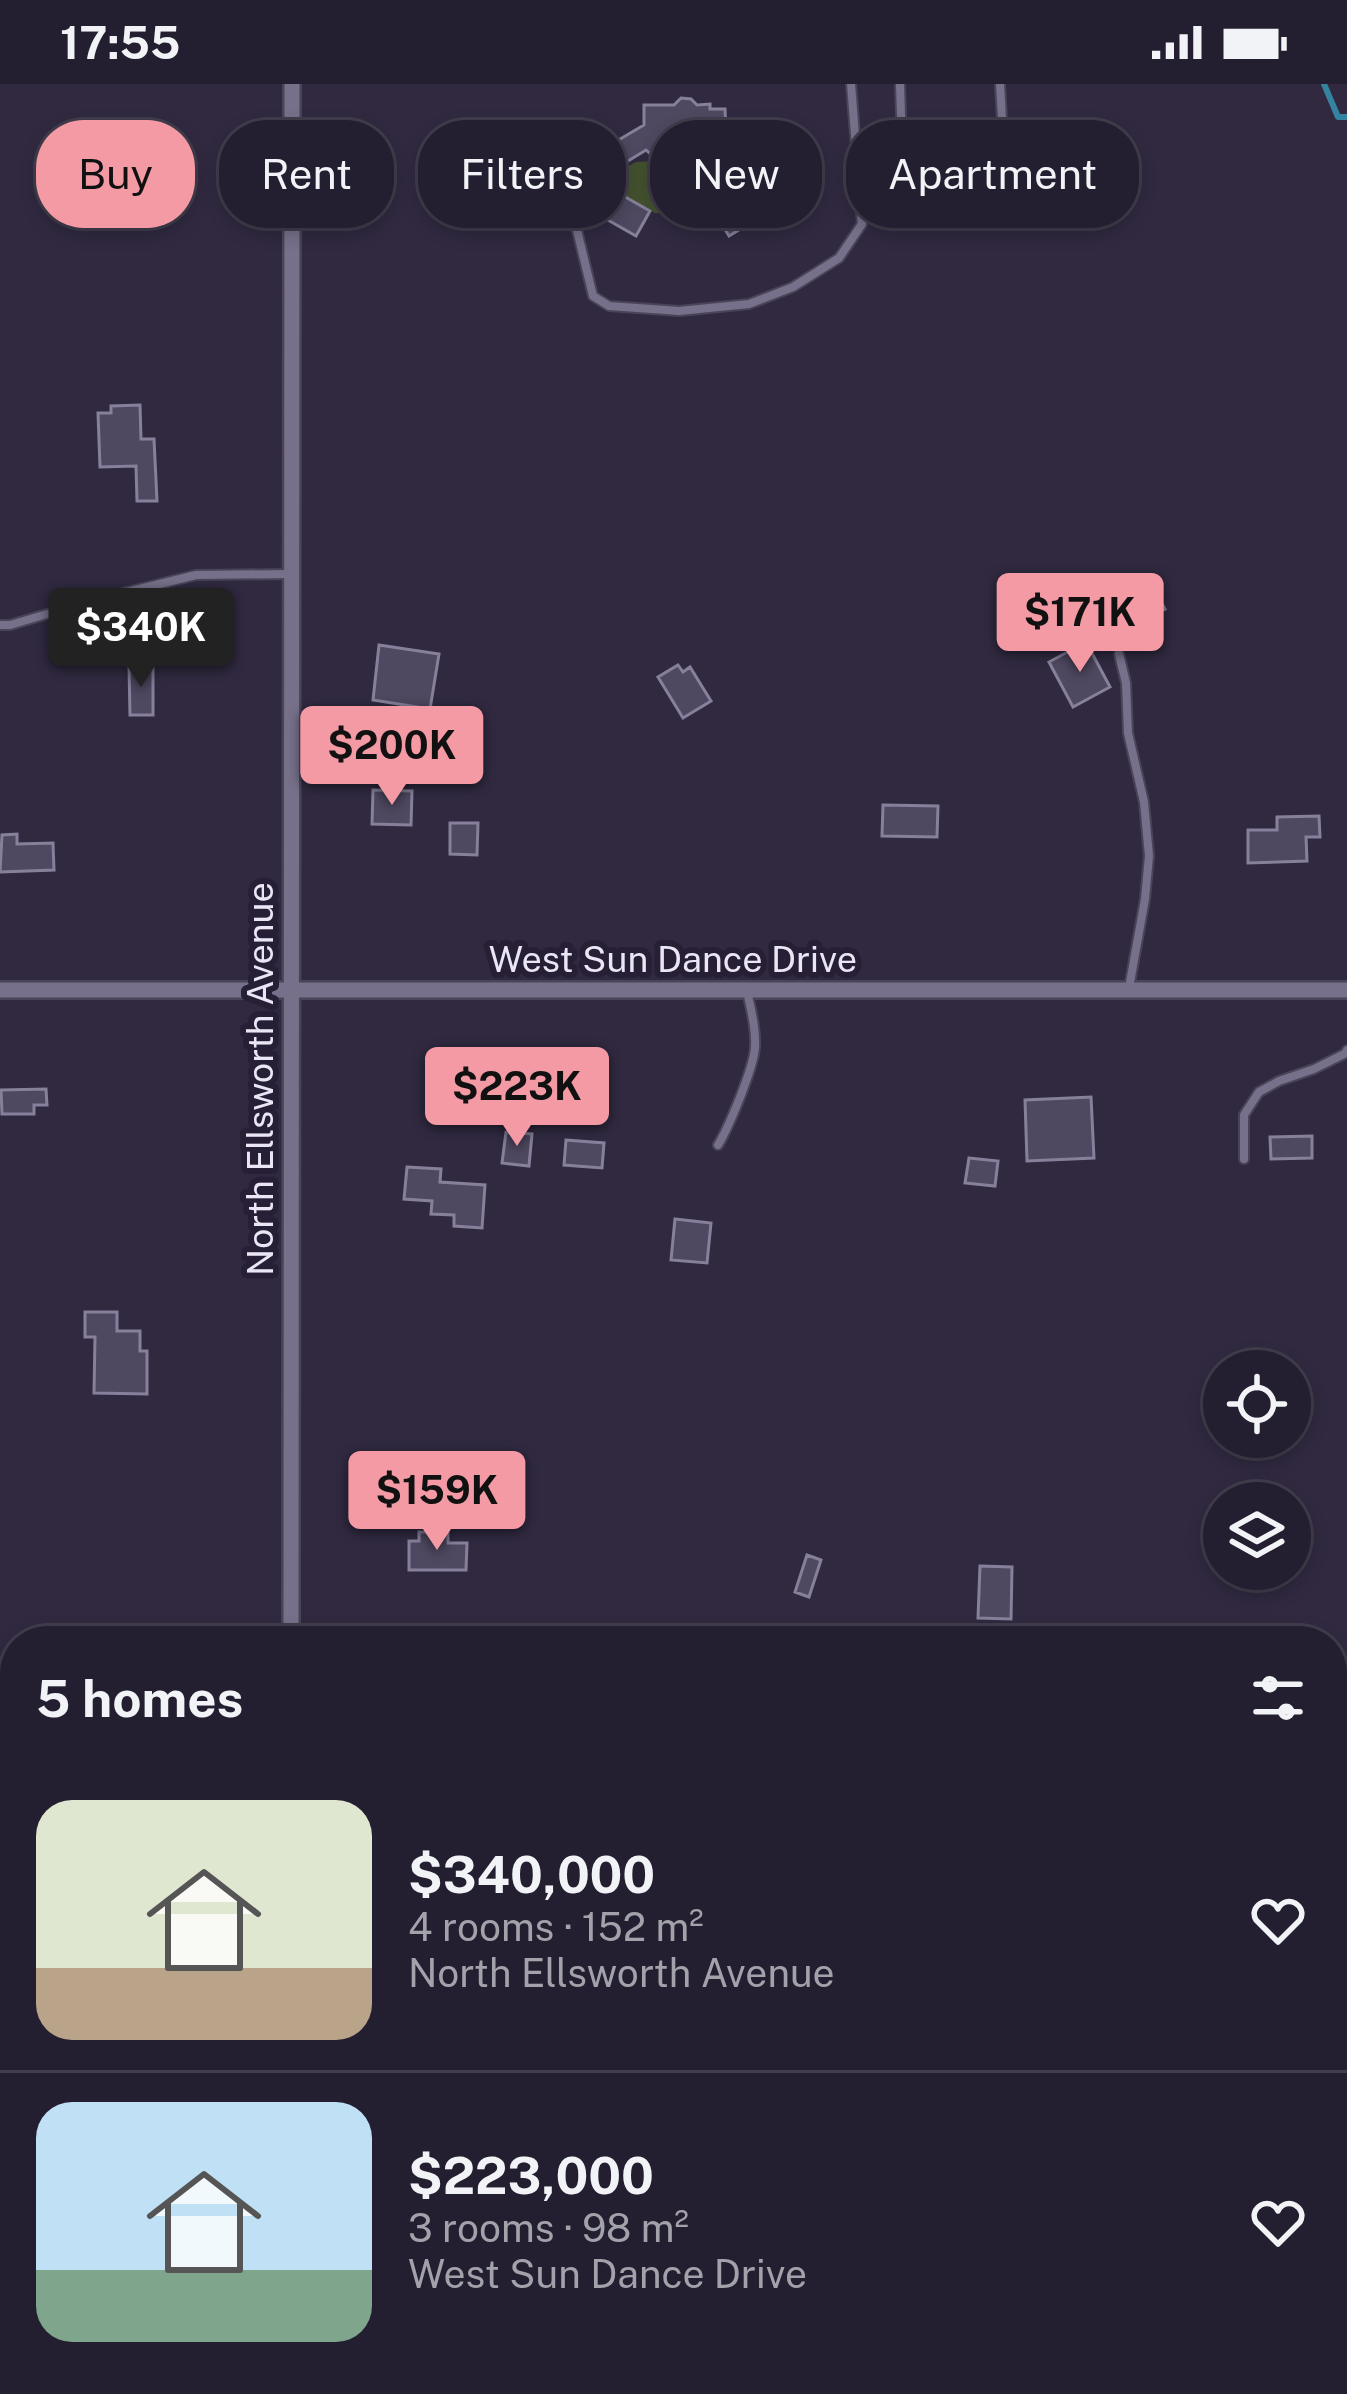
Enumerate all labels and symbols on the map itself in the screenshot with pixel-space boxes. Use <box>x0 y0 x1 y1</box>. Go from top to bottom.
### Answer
pin: $171K <box>996 573 1164 675</box>
pin: $340K <box>57 588 225 690</box>
pin: $200K <box>308 706 476 808</box>
street label: North Ellsworth Avenue <box>239 882 281 1276</box>
street label: West Sun Dance Drive <box>489 938 857 980</box>
pin: $223K <box>433 1047 601 1149</box>
pin: $159K <box>353 1451 521 1553</box>

